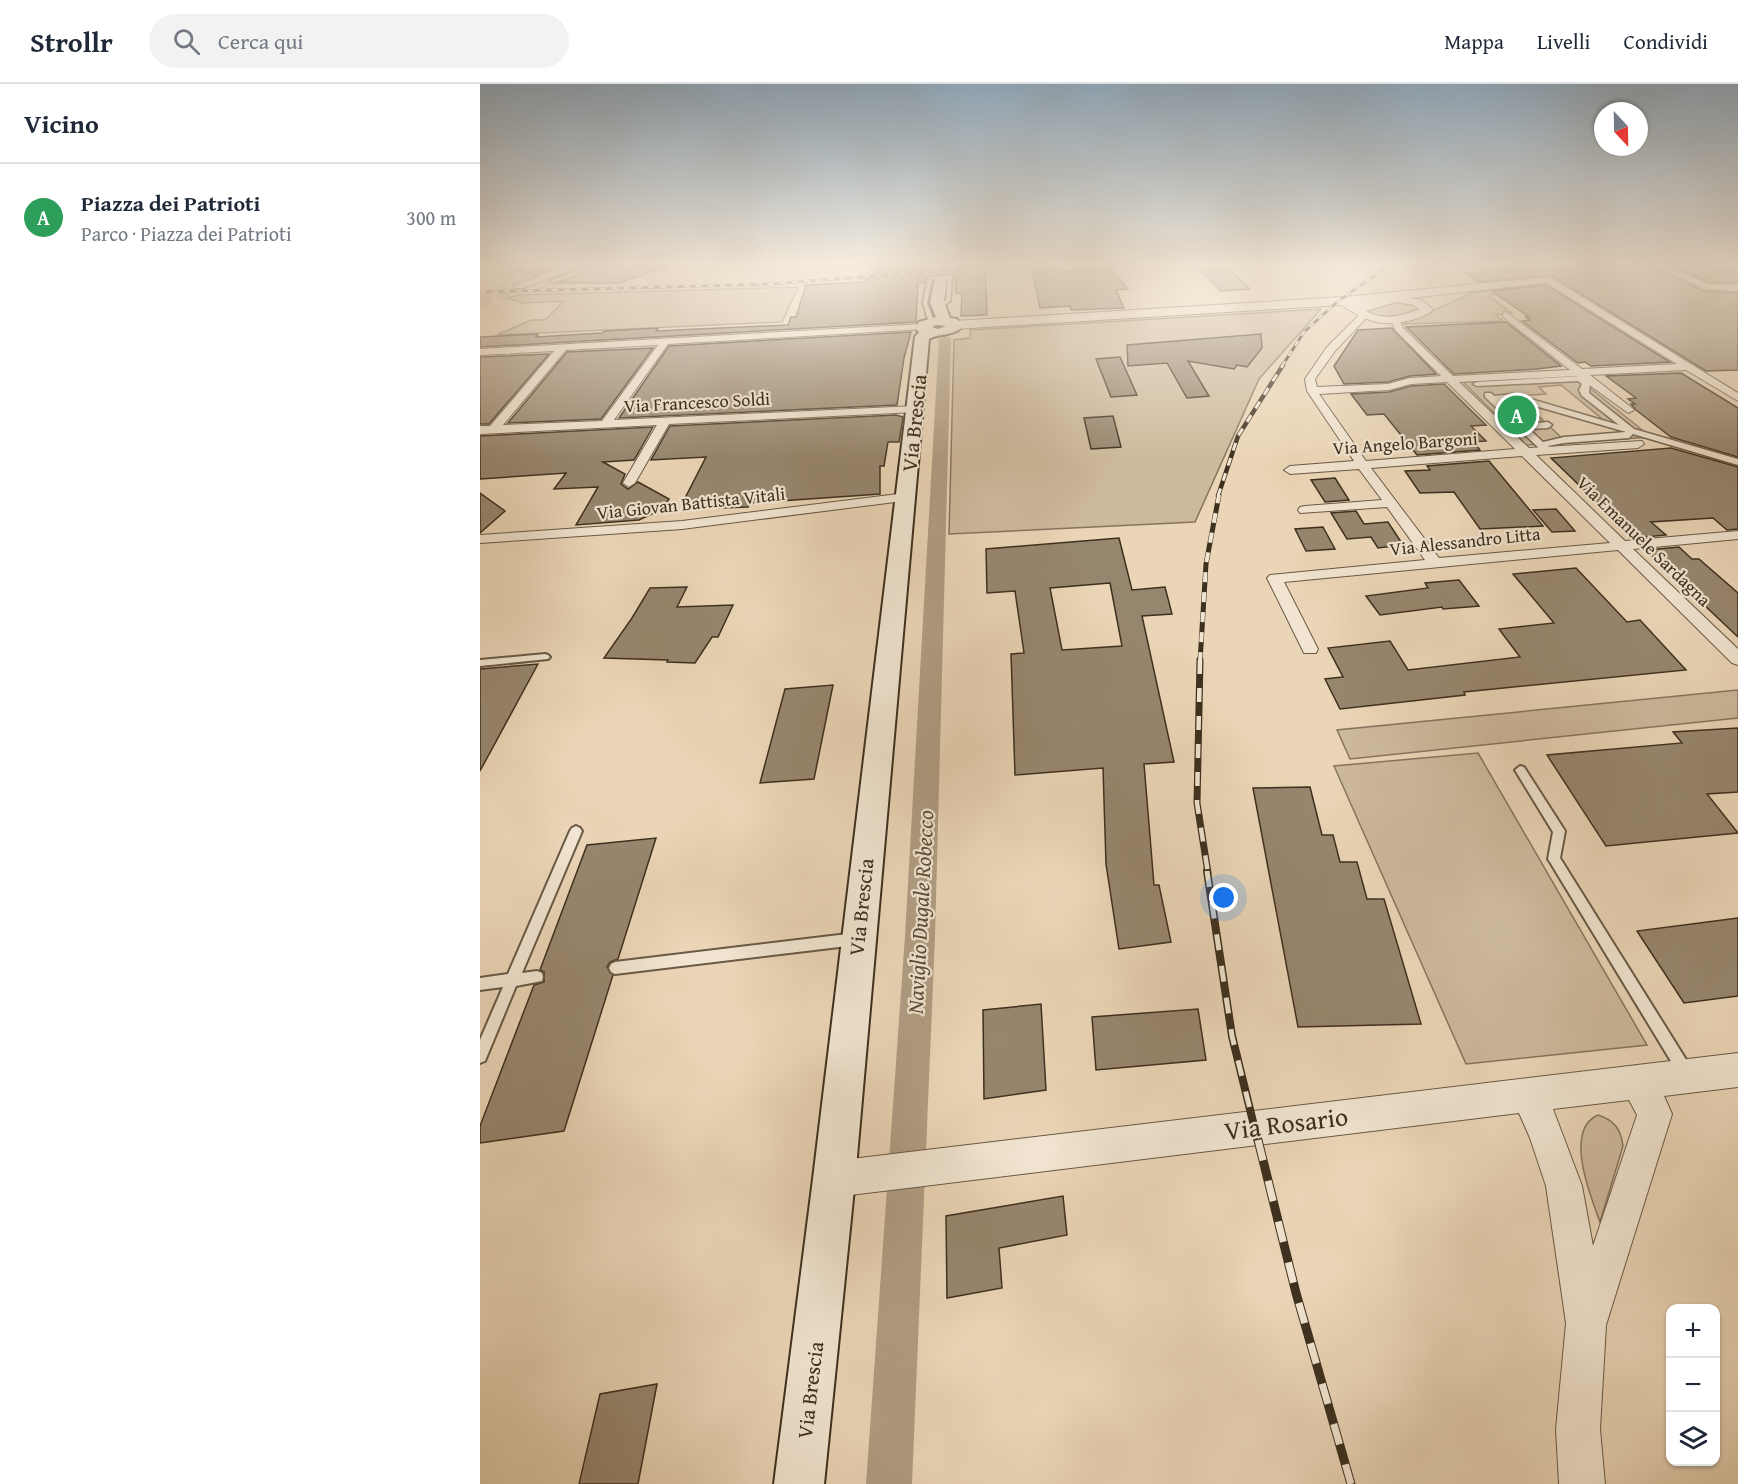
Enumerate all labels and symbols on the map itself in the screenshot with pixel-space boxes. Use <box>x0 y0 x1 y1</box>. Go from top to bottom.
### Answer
north arrow <box>1594 102 1648 156</box>
street label: Via Brescia <box>893 373 935 473</box>
street label: Via Francesco Soldi <box>623 385 771 419</box>
pin: A <box>1498 392 1536 438</box>
street label: Via Angelo Bargoni <box>1332 424 1478 462</box>
street label: Via Emanuele Sardagna <box>1571 470 1718 613</box>
street label: Via Giovan Battista Vitali <box>595 480 787 526</box>
street label: Via Alessandro Litta <box>1388 520 1542 562</box>
water label: Naviglio Dugale Robecco <box>899 809 941 1016</box>
street label: Via Brescia <box>840 857 882 957</box>
your location <box>1209 883 1238 912</box>
street label: Via Rosario <box>1222 1096 1350 1150</box>
street label: Via Brescia <box>789 1340 831 1440</box>

